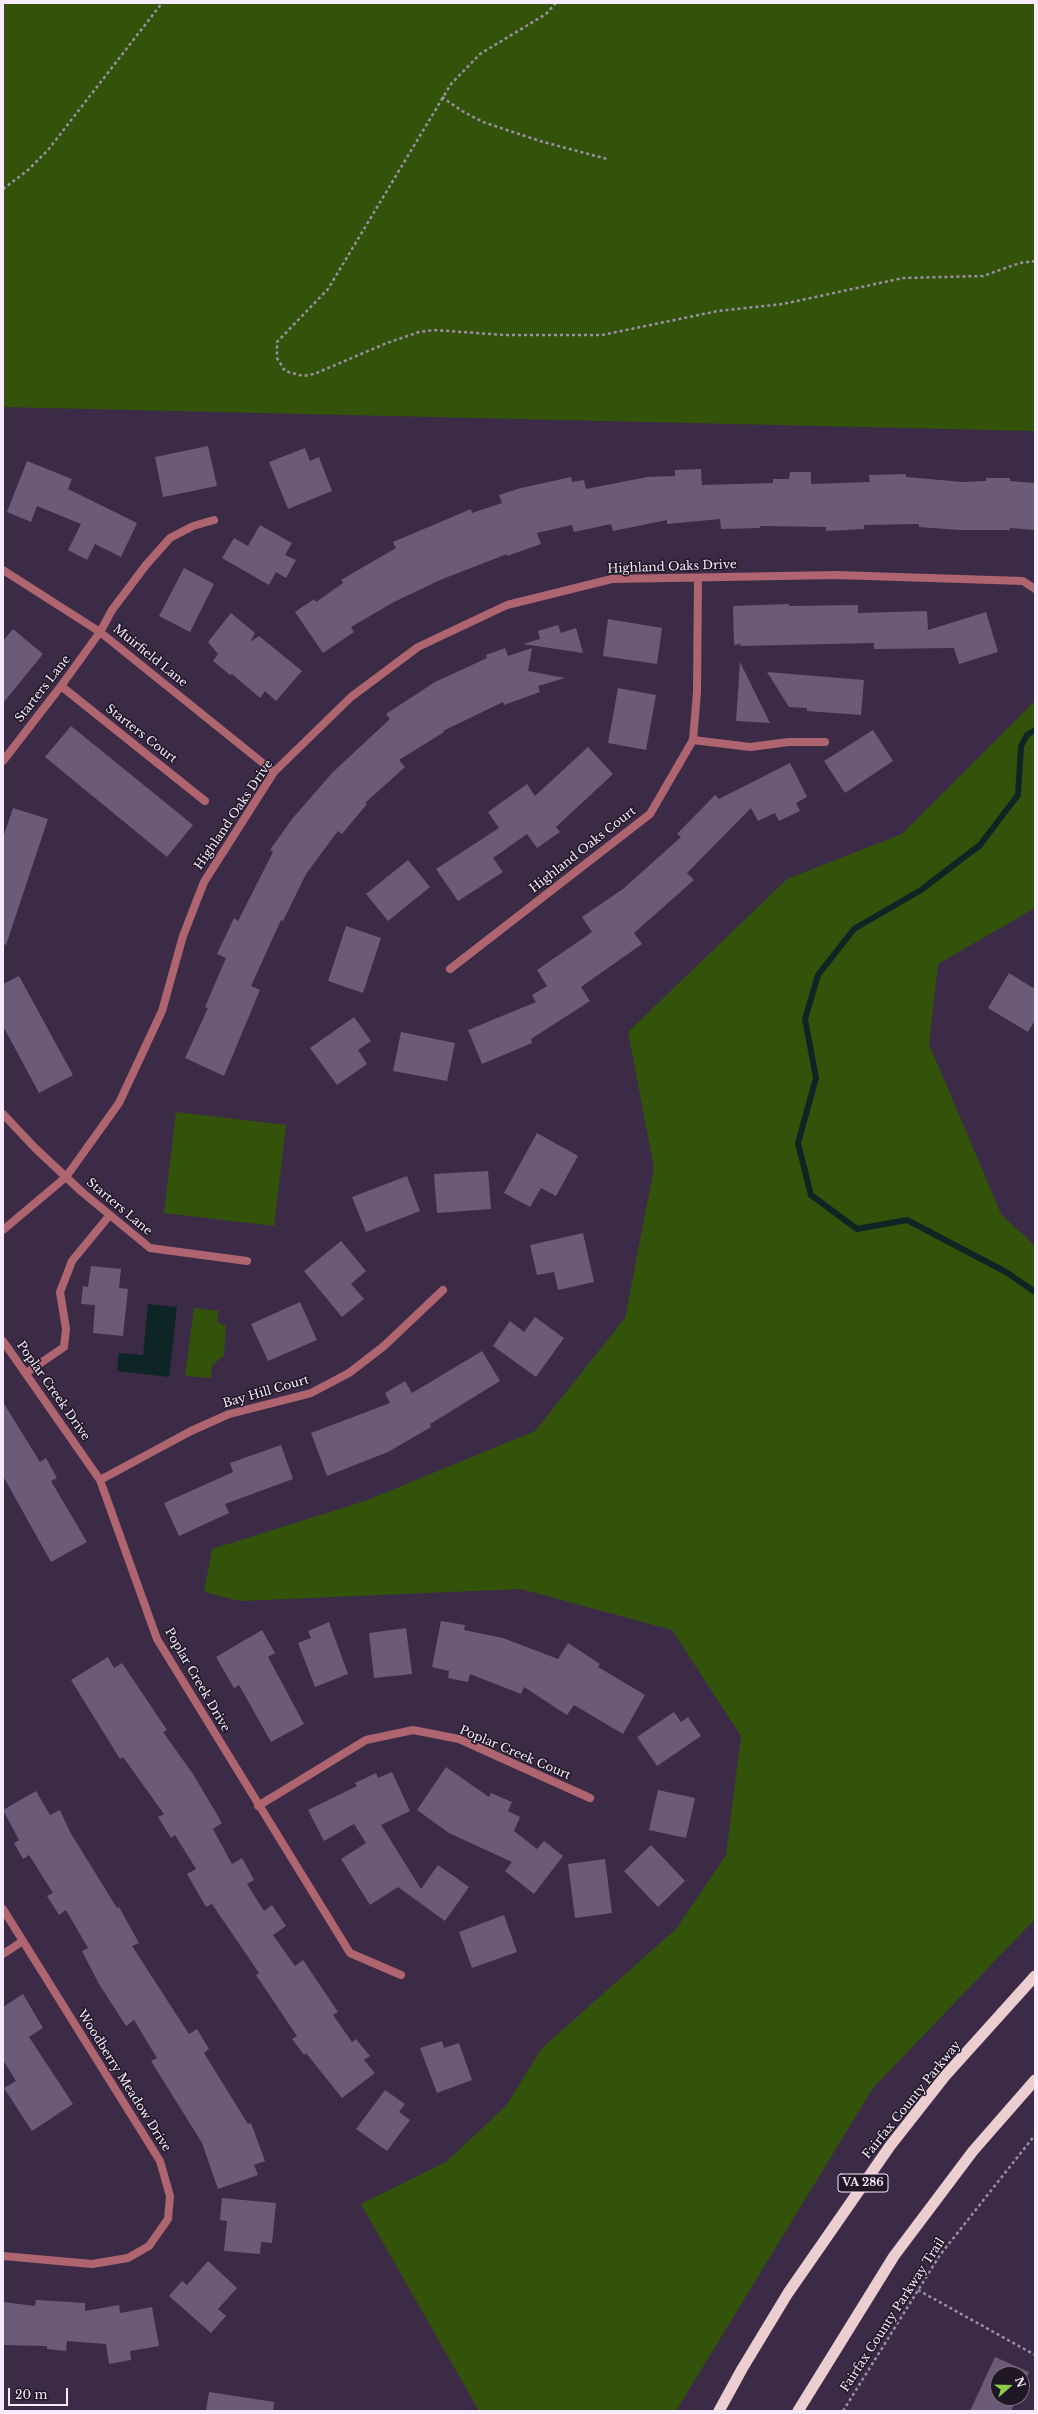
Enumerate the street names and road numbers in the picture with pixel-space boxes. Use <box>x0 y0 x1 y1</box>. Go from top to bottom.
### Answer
street label: Highland Oaks Drive <box>607 558 737 576</box>
street label: Muirfield Lane <box>110 622 190 690</box>
street label: Starters Lane <box>12 653 74 725</box>
street label: Starters Court <box>103 702 179 766</box>
street label: Highland Oaks Drive <box>192 757 276 873</box>
street label: Highland Oaks Court <box>527 804 639 896</box>
street label: Starters Lane <box>83 1175 155 1239</box>
street label: Poplar Creek Drive <box>13 1339 93 1443</box>
street label: Bay Hill Court <box>221 1373 311 1411</box>
street label: Poplar Creek Drive <box>161 1625 233 1735</box>
street label: Poplar Creek Court <box>457 1723 573 1783</box>
street label: Woodberry Meadow Drive <box>74 2008 174 2154</box>
street label: Fairfax County Parkway <box>860 2038 964 2162</box>
road number: VA 286 <box>838 2174 888 2192</box>
street label: Fairfax County Parkway Trail <box>838 2235 948 2395</box>

